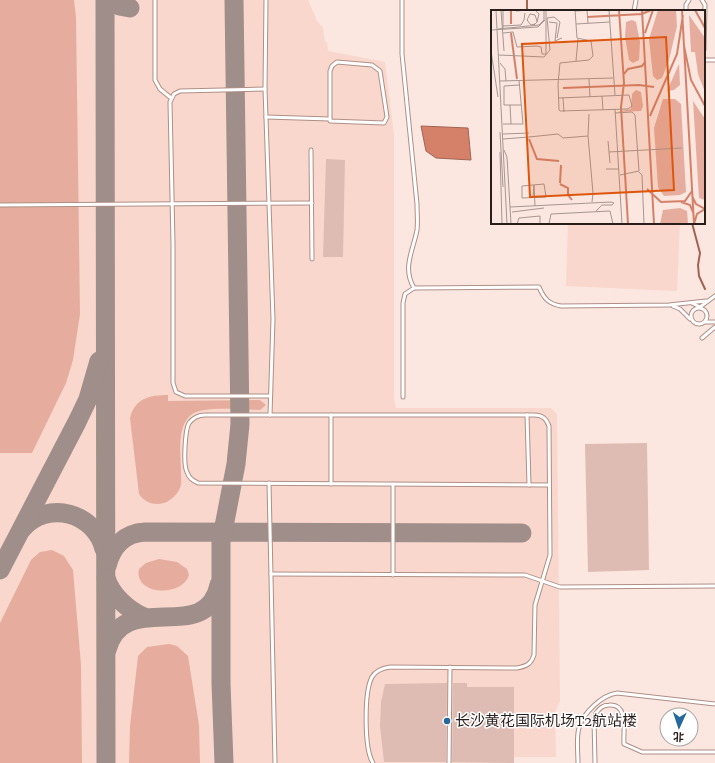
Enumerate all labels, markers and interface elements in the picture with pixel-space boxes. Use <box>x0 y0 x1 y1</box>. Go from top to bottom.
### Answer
inset map <box>491 10 705 224</box>
north arrow <box>659 707 699 747</box>
place label: 长沙黄花国际机场T2航站楼 <box>455 712 637 730</box>
marker: 长沙黄花国际机场T2航站楼 <box>442 716 452 726</box>
text: 北 <box>673 730 684 743</box>

